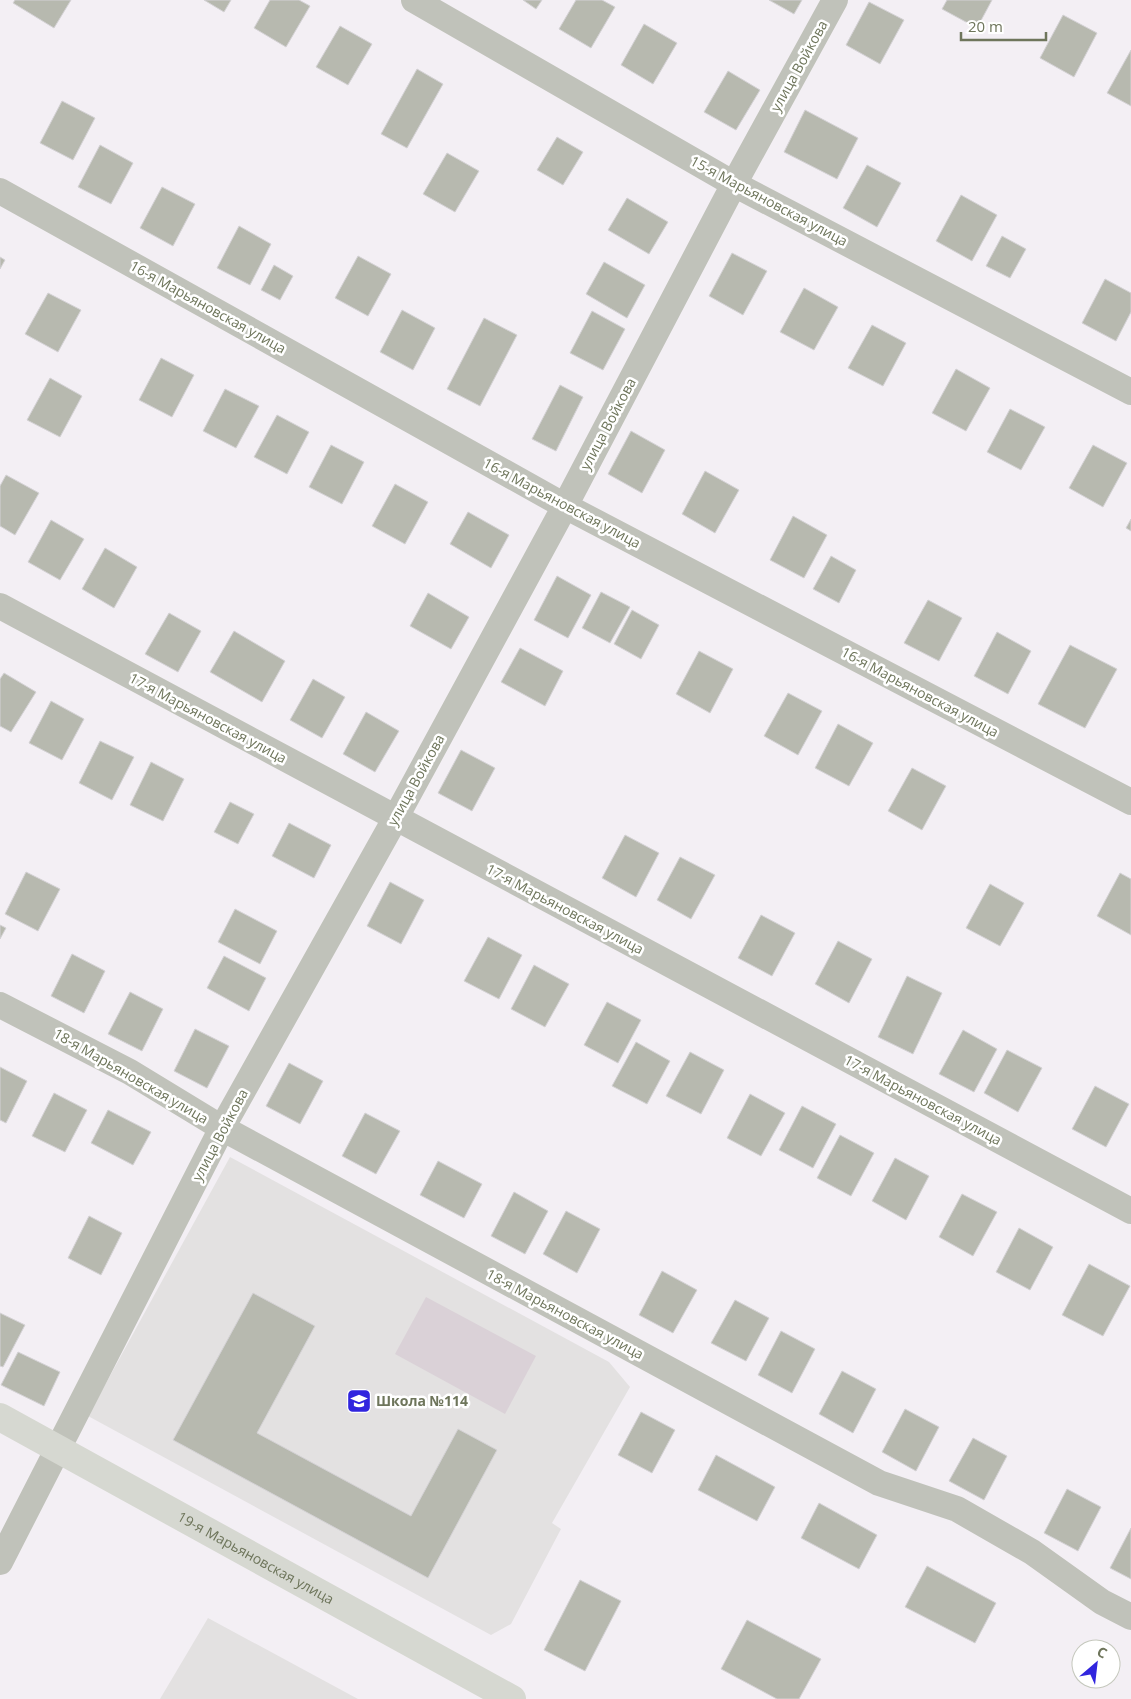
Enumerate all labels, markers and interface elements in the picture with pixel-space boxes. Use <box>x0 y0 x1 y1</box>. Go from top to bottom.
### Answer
scale bar <box>961 10 1046 42</box>
text: 20 m <box>968 16 1003 36</box>
street label: улица Войкова <box>766 17 832 115</box>
street label: 15-я Марьяновская улица <box>687 151 851 250</box>
street label: 16-я Марьяновская улица <box>127 256 290 357</box>
street label: улица Войкова <box>575 374 640 473</box>
street label: 16-я Марьяновская улица <box>480 453 644 552</box>
street label: 16-я Марьяновская улица <box>838 642 1002 741</box>
street label: 17-я Марьяновская улица <box>126 668 290 767</box>
street label: улица Войкова <box>383 731 449 829</box>
street label: 17-я Марьяновская улица <box>483 859 647 958</box>
street label: 18-я Марьяновская улица <box>50 1023 212 1128</box>
street label: 17-я Марьяновская улица <box>841 1050 1005 1149</box>
street label: улица Войкова <box>187 1085 252 1184</box>
street label: 18-я Марьяновская улица <box>483 1264 647 1363</box>
school or university icon: Школа №114 <box>346 1388 372 1414</box>
place label: Школа №114 <box>376 1391 468 1410</box>
street label: 19-я Марьяновская улица <box>174 1507 338 1608</box>
north arrow <box>1071 1639 1121 1689</box>
text: С <box>1094 1642 1111 1663</box>

